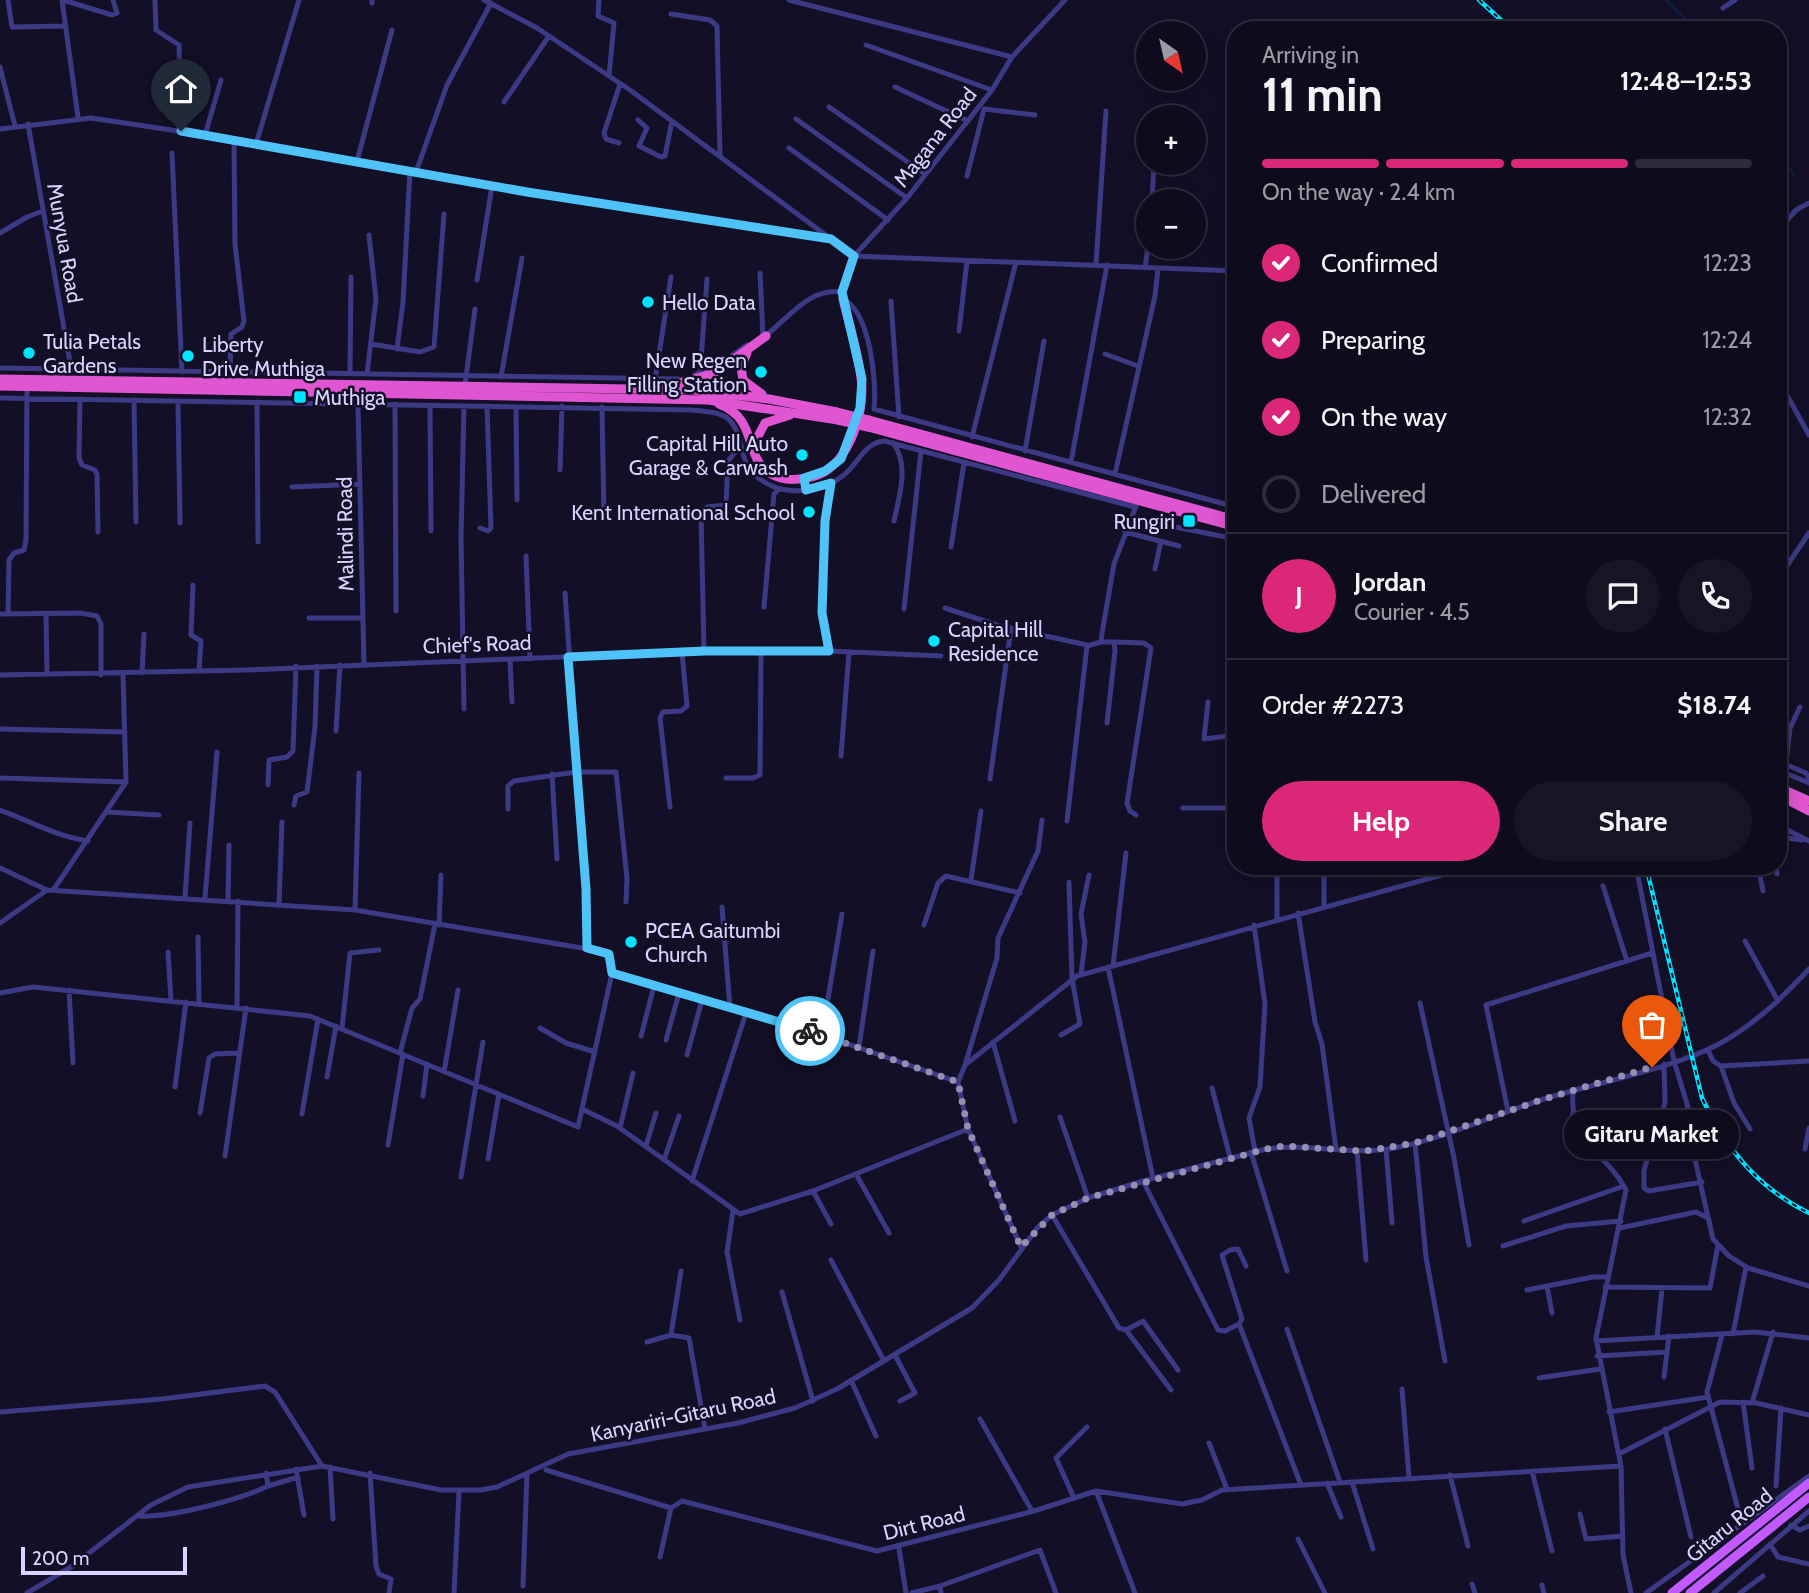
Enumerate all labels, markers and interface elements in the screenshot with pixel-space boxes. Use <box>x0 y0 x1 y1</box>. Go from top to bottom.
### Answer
north arrow <box>1136 21 1206 91</box>
map controls <box>1136 21 1206 259</box>
text: Arriving in <box>1262 41 1359 69</box>
pin <box>151 59 211 131</box>
text: 12:48–12:53 <box>1620 65 1752 97</box>
text: 11 min <box>1262 67 1383 123</box>
icon: home <box>162 70 200 108</box>
street label: Magana Road <box>888 82 982 192</box>
button: + <box>1136 105 1206 175</box>
text: On the way · 2.4 km <box>1262 178 1455 206</box>
street label: Munyua Road <box>42 181 88 305</box>
button: − <box>1136 189 1206 259</box>
icon: check <box>1262 244 1300 282</box>
text: Confirmed <box>1321 247 1438 279</box>
text: 12:23 <box>1703 249 1752 277</box>
place label: Hello Data <box>662 290 756 315</box>
marker: Hello Data <box>640 294 656 310</box>
icon: check <box>1262 321 1300 359</box>
text: Preparing <box>1321 324 1425 356</box>
text: 12:24 <box>1702 326 1752 354</box>
place label: Tulia Petals Gardens <box>43 329 141 378</box>
place label: Liberty Drive Muthiga <box>202 332 325 381</box>
marker: Tulia Petals Gardens <box>21 345 37 361</box>
marker: Liberty Drive Muthiga <box>180 348 196 364</box>
place label: New Regen Filling Station <box>627 348 747 397</box>
marker: New Regen Filling Station <box>753 364 769 380</box>
place label: Muthiga <box>314 385 385 410</box>
marker: Muthiga <box>292 389 308 405</box>
icon: check <box>1262 398 1300 436</box>
text: On the way <box>1321 401 1447 433</box>
text: 12:32 <box>1703 403 1752 431</box>
place label: Capital Hill Auto Garage & Carwash <box>629 431 788 480</box>
marker: Capital Hill Auto Garage & Carwash <box>794 447 810 463</box>
street label: Malindi Road <box>332 477 358 591</box>
text: Delivered <box>1321 478 1426 510</box>
place label: Kent International School <box>571 500 795 525</box>
marker: Kent International School <box>801 504 817 520</box>
place label: Rungiri <box>1113 509 1175 534</box>
marker: Rungiri <box>1181 513 1197 529</box>
button: chat <box>1586 559 1660 633</box>
button: phone <box>1678 559 1752 633</box>
text: Jordan <box>1354 566 1426 598</box>
text: J <box>1295 580 1303 612</box>
text: Courier · 4.5 <box>1354 598 1470 626</box>
place label: Capital Hill Residence <box>948 617 1043 666</box>
street label: Chief's Road <box>422 630 532 658</box>
marker: Capital Hill Residence <box>926 633 942 649</box>
text: Order #2273 <box>1262 689 1404 721</box>
text: $18.74 <box>1677 689 1752 721</box>
button: Help <box>1262 781 1500 861</box>
button: Share <box>1514 781 1752 861</box>
place label: PCEA Gaitumbi Church <box>645 918 781 967</box>
marker: PCEA Gaitumbi Church <box>623 934 639 950</box>
pin <box>1622 995 1682 1067</box>
courier <box>775 996 845 1066</box>
icon: bag <box>1633 1006 1671 1044</box>
icon: bike <box>791 1012 829 1050</box>
callout: Gitaru Market <box>1564 1109 1740 1158</box>
text: Gitaru Market <box>1585 1120 1718 1148</box>
street label: Kanyariri-Gitaru Road <box>588 1383 778 1447</box>
street label: Gitaru Road <box>1681 1483 1777 1567</box>
street label: Dirt Road <box>880 1501 968 1545</box>
scale bar <box>21 1544 187 1576</box>
text: 200 m <box>32 1547 89 1570</box>

